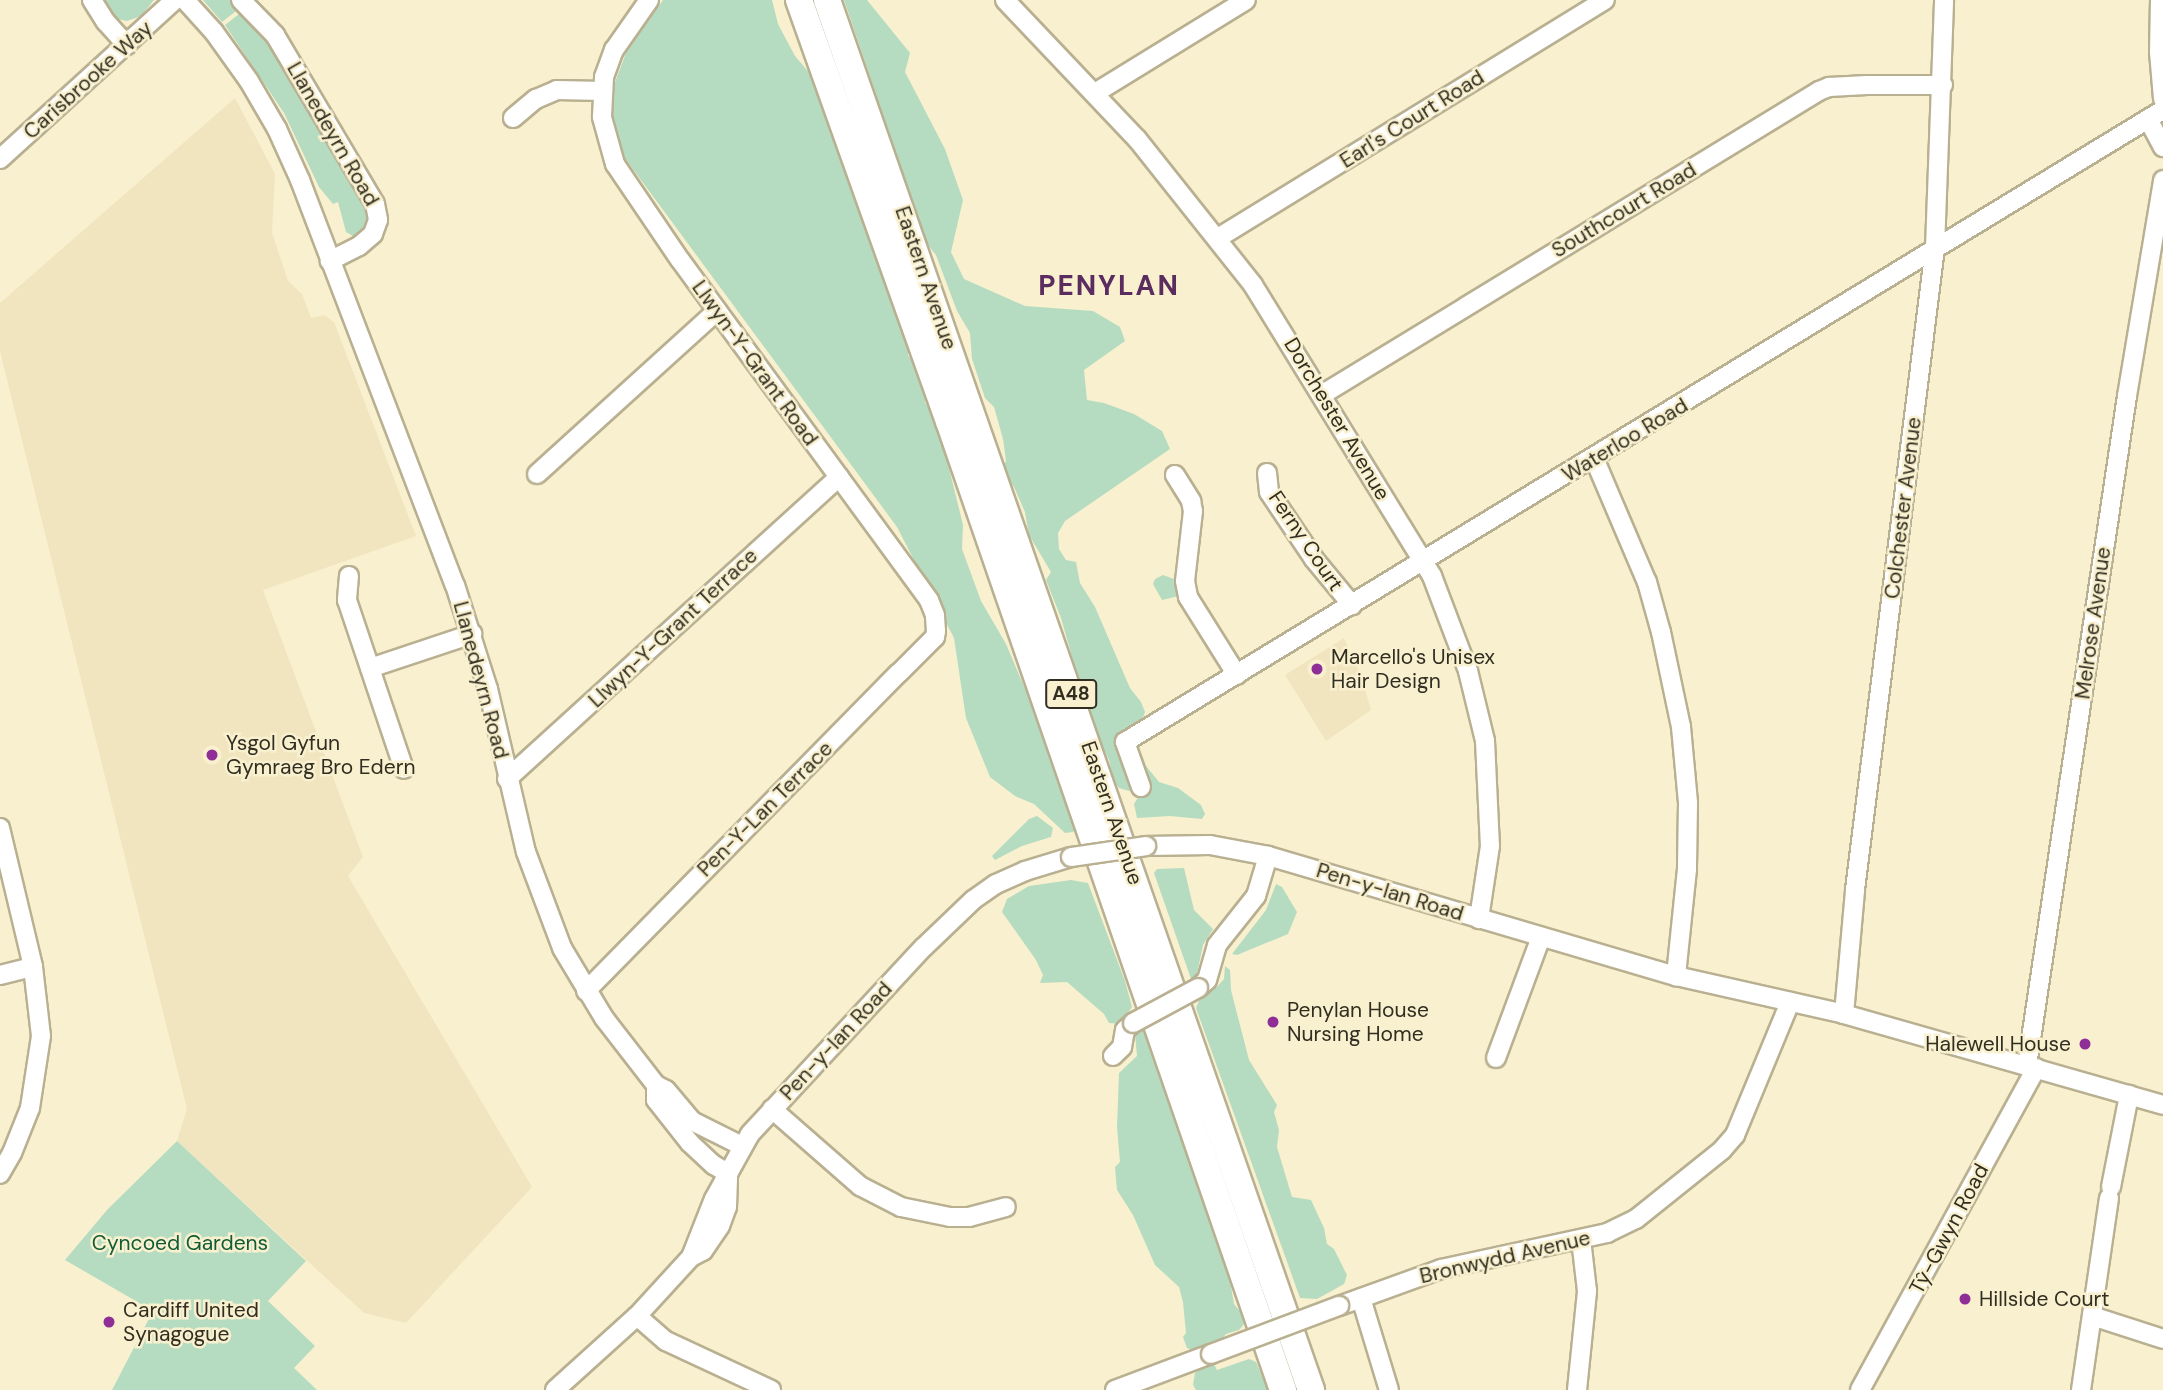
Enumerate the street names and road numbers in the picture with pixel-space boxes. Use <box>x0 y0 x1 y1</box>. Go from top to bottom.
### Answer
street label: Carisbrooke Way <box>18 16 158 144</box>
street label: Llanedeyrn Road <box>282 58 384 210</box>
street label: Earl's Court Road <box>1335 65 1489 173</box>
street label: Southcourt Road <box>1547 157 1701 263</box>
street label: Eastern Avenue <box>890 203 962 353</box>
street label: Llwyn-Y-Grant Road <box>687 276 823 450</box>
street label: Dorchester Avenue <box>1279 333 1395 505</box>
street label: Waterloo Road <box>1558 393 1692 487</box>
street label: Colchester Avenue <box>1879 416 1927 600</box>
street label: Ferny Court <box>1263 486 1349 596</box>
street label: Llwyn-Y-Grant Terrace <box>583 543 763 713</box>
street label: Melrose Avenue <box>2070 545 2116 701</box>
street label: Llanedeyrn Road <box>448 599 514 761</box>
road number: A48 <box>1045 678 1097 709</box>
street label: Pen-Y-Lan Terrace <box>692 736 838 882</box>
street label: Eastern Avenue <box>1076 738 1148 888</box>
street label: Pen-y-lan Road <box>1313 858 1467 926</box>
street label: Pen-y-lan Road <box>775 977 897 1105</box>
street label: Tŷ-Gwyn Road <box>1904 1160 1994 1298</box>
street label: Bronwydd Avenue <box>1417 1225 1593 1289</box>

